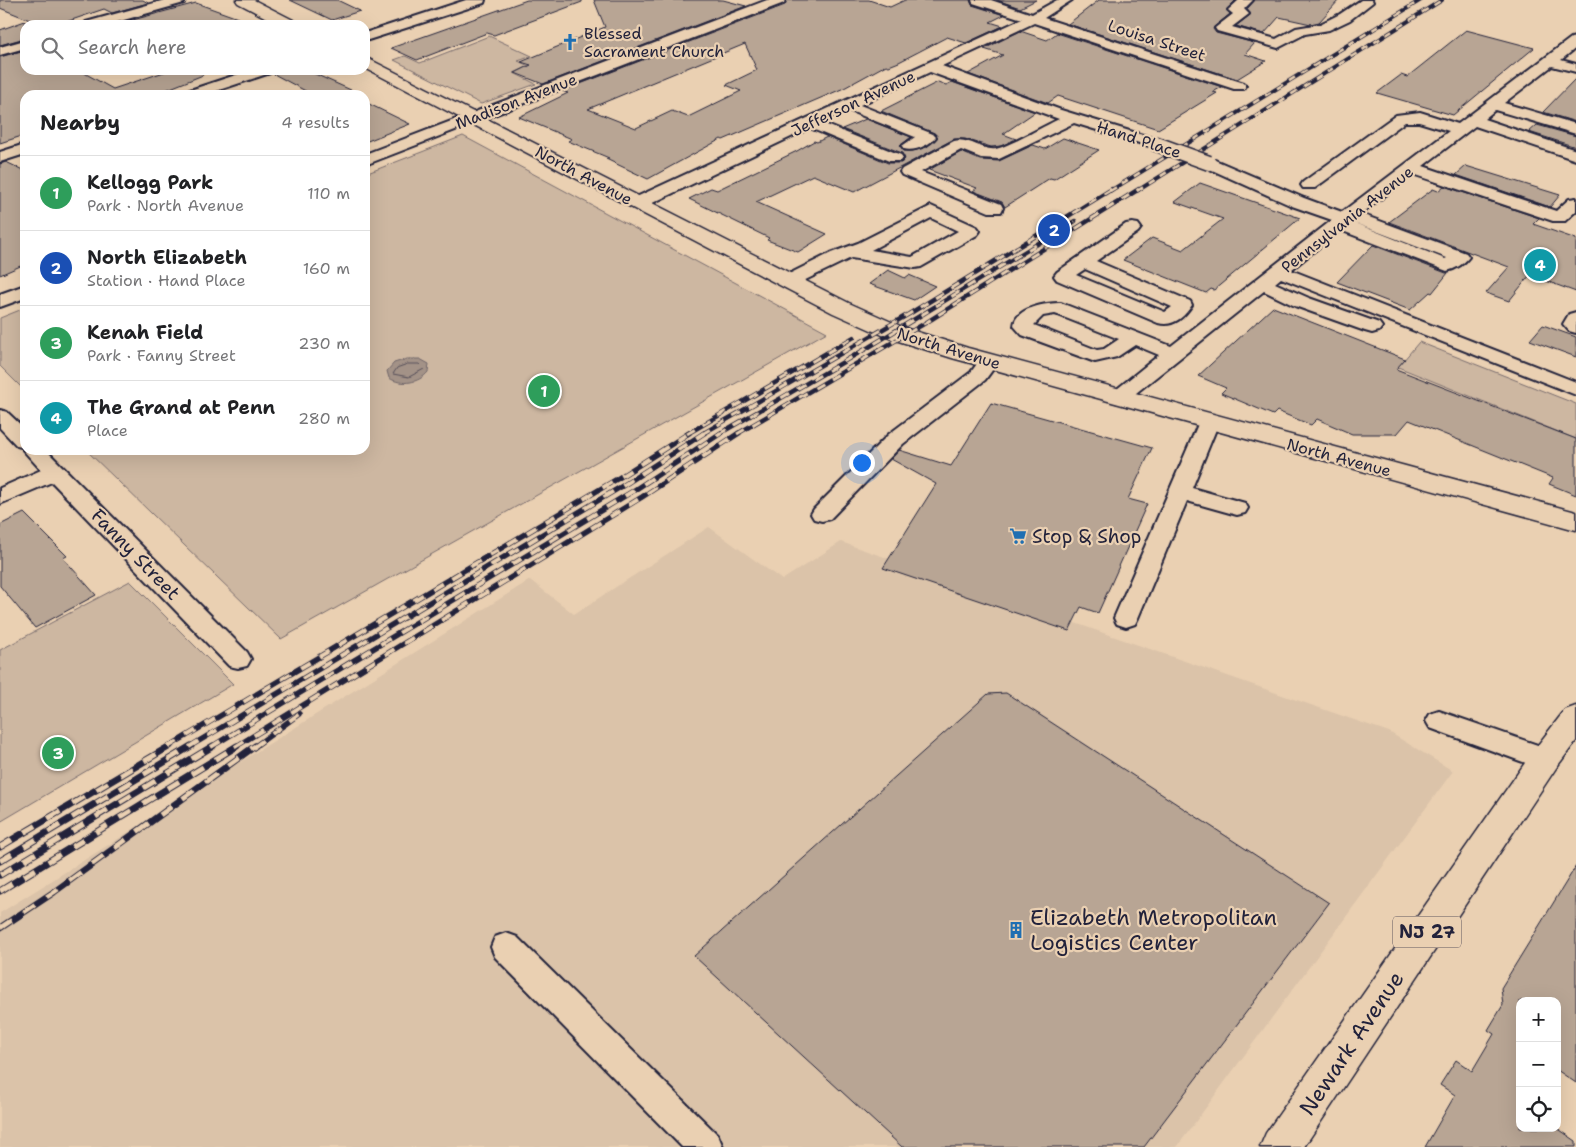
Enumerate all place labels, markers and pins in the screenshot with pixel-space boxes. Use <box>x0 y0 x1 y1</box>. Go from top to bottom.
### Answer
place label: Blessed Sacrament Church <box>584 23 724 62</box>
church icon: Blessed Sacrament Church <box>560 32 580 52</box>
pin: 2 <box>1038 211 1070 249</box>
pin: 4 <box>1524 246 1556 284</box>
pin: 1 <box>528 372 560 410</box>
place label: Stop & Shop <box>1032 524 1141 549</box>
supermarket icon: Stop & Shop <box>1008 526 1028 546</box>
pin: 3 <box>42 734 74 772</box>
place label: Elizabeth Metropolitan Logistics Center <box>1030 903 1277 957</box>
building icon: Elizabeth Metropolitan Logistics Center <box>1006 920 1026 940</box>

